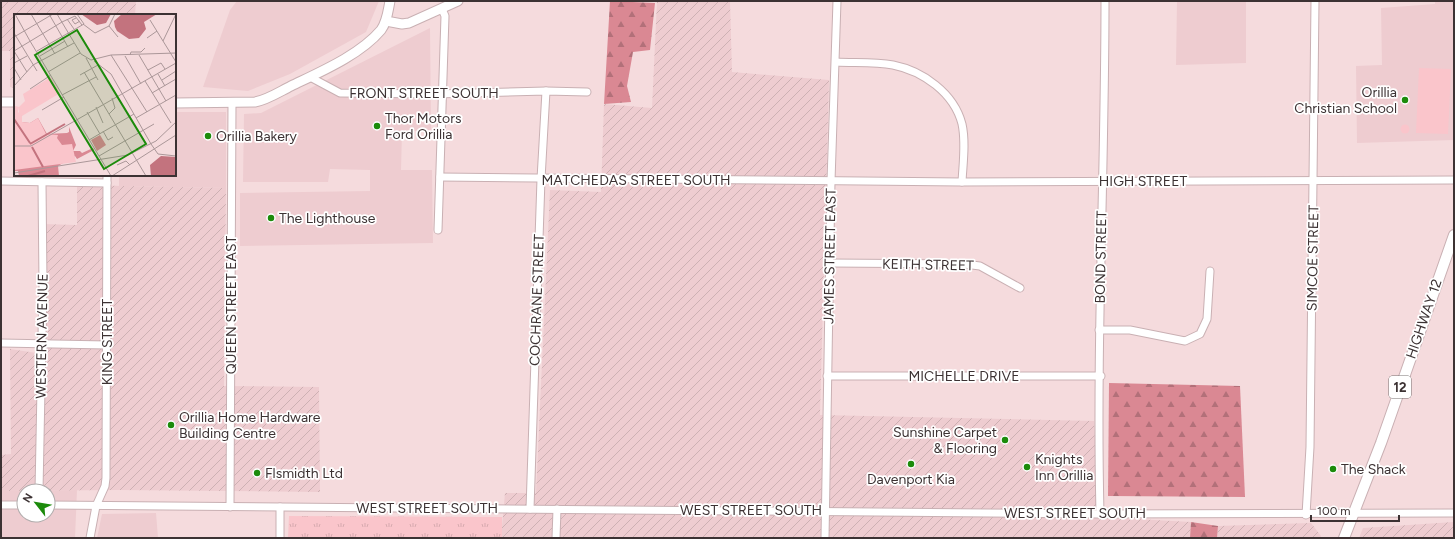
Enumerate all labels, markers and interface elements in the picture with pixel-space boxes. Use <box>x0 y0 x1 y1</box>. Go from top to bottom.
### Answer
inset map <box>14 14 176 176</box>
place label: Orillia Christian School <box>1294 84 1397 117</box>
street label: FRONT STREET SOUTH <box>349 85 499 102</box>
marker: Orillia Christian School <box>1400 95 1410 105</box>
place label: Thor Motors Ford Orillia <box>385 110 461 143</box>
marker: Thor Motors Ford Orillia <box>372 121 382 131</box>
place label: Orillia Bakery <box>216 128 298 145</box>
marker: Orillia Bakery <box>203 131 213 141</box>
street label: MATCHEDAS STREET SOUTH <box>541 172 731 189</box>
street label: HIGH STREET <box>1099 173 1187 190</box>
street label: JAMES STREET EAST <box>820 188 840 324</box>
street label: SIMCOE STREET <box>1304 204 1322 311</box>
place label: The Lighthouse <box>279 210 376 227</box>
street label: BOND STREET <box>1092 210 1110 304</box>
marker: The Lighthouse <box>266 213 276 223</box>
street label: COCHRANE STREET <box>526 234 548 366</box>
street label: QUEEN STREET EAST <box>223 235 240 374</box>
street label: KEITH STREET <box>882 256 974 274</box>
street label: WESTERN AVENUE <box>32 273 52 399</box>
street label: HIGHWAY 12 <box>1402 277 1446 361</box>
street label: KING STREET <box>99 298 116 385</box>
street label: MICHELLE DRIVE <box>908 368 1020 385</box>
road number: 12 <box>1389 376 1411 398</box>
place label: Orillia Home Hardware Building Centre <box>179 409 321 442</box>
marker: Orillia Home Hardware Building Centre <box>166 420 176 430</box>
place label: Sunshine Carpet & Flooring <box>893 424 997 457</box>
marker: Sunshine Carpet & Flooring <box>1000 435 1010 445</box>
place label: Knights Inn Orillia <box>1035 451 1093 484</box>
marker: Davenport Kia <box>906 459 916 469</box>
place label: The Shack <box>1341 461 1406 478</box>
marker: Knights Inn Orillia <box>1022 462 1032 472</box>
marker: The Shack <box>1328 464 1338 474</box>
place label: Flsmidth Ltd <box>265 465 343 482</box>
marker: Flsmidth Ltd <box>252 468 262 478</box>
place label: Davenport Kia <box>867 471 955 488</box>
north arrow <box>16 483 56 523</box>
text: N <box>20 491 36 505</box>
scale bar <box>1311 497 1399 523</box>
street label: WEST STREET SOUTH <box>356 500 498 517</box>
street label: WEST STREET SOUTH <box>680 502 822 519</box>
text: 100 m <box>1317 504 1351 518</box>
street label: WEST STREET SOUTH <box>1004 505 1146 522</box>

